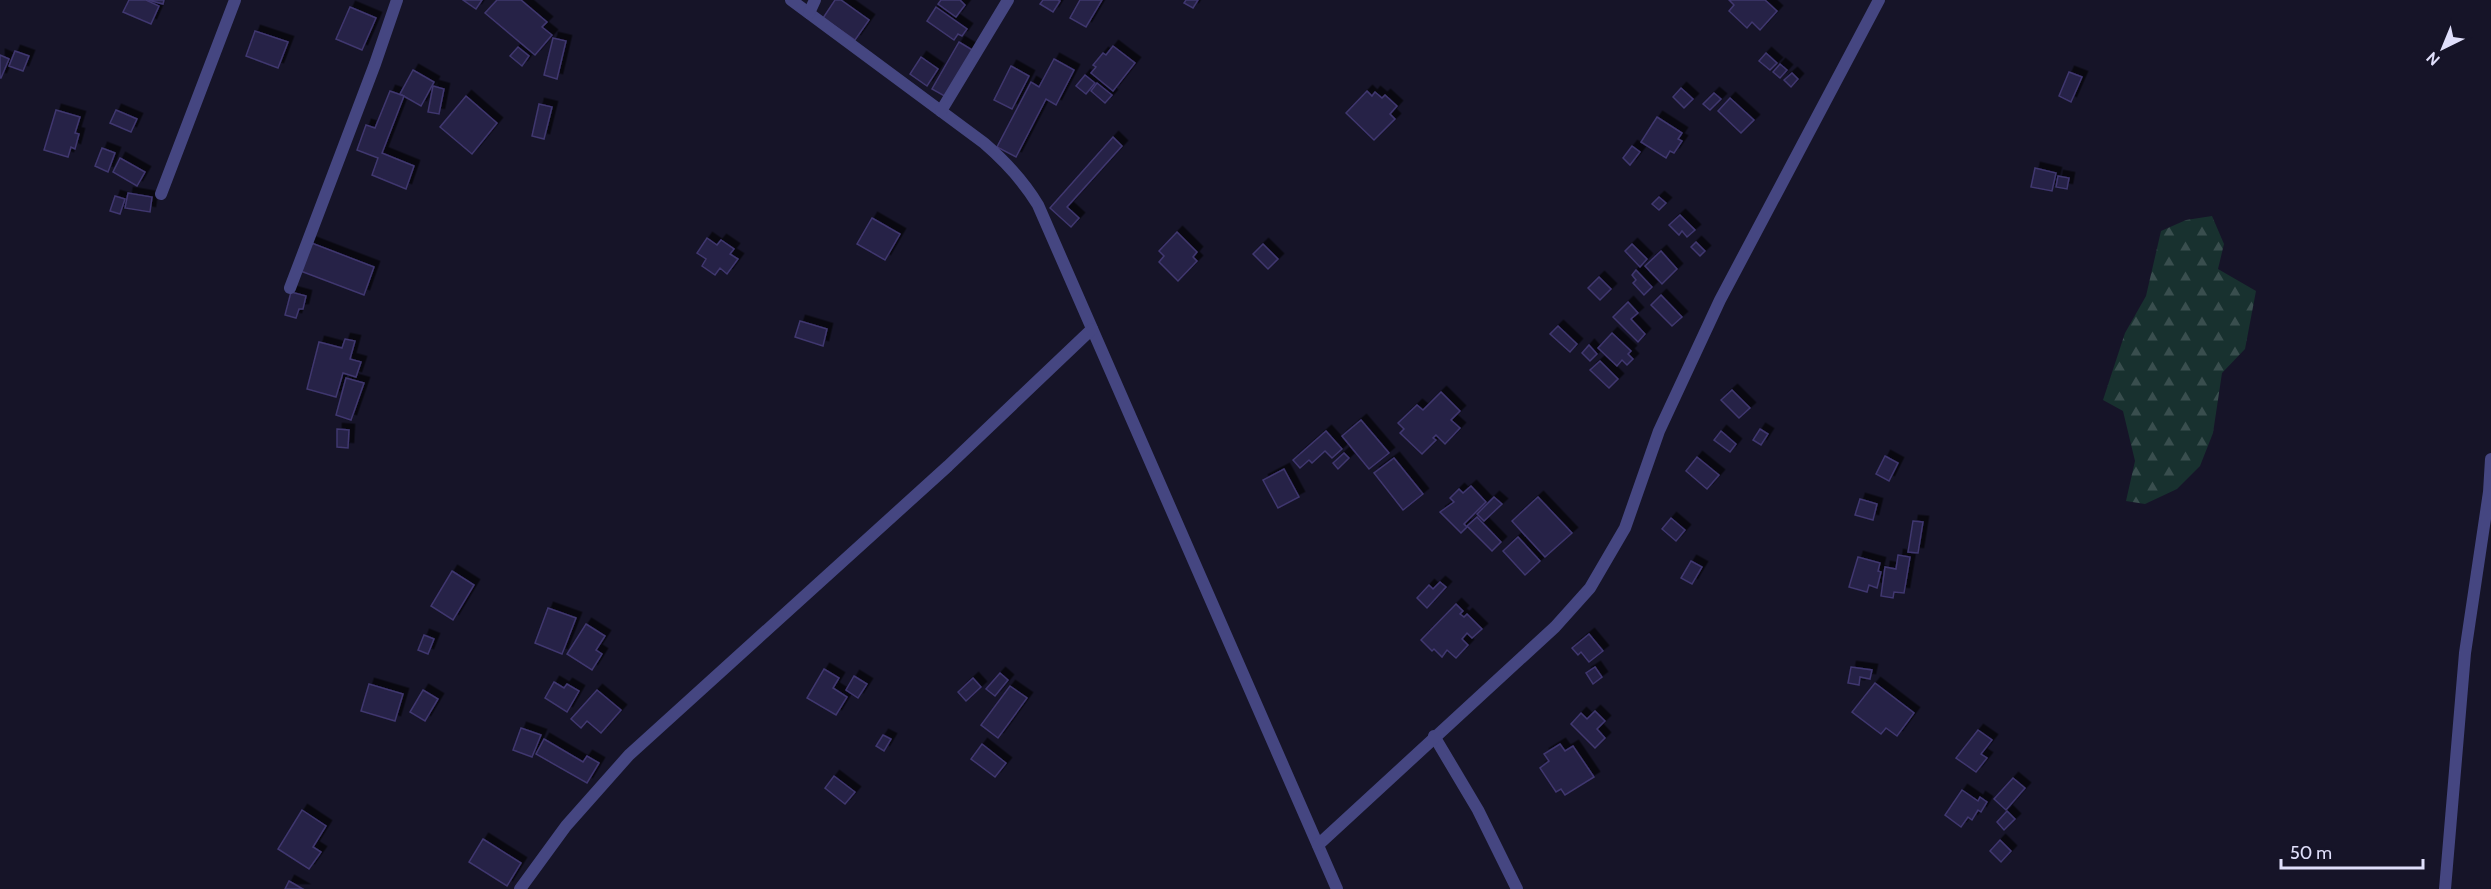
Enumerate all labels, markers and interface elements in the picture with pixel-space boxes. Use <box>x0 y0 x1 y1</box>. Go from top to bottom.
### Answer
north arrow <box>2413 18 2473 78</box>
text: N <box>2422 48 2444 69</box>
scale bar <box>2281 832 2424 870</box>
text: 50 m <box>2290 842 2332 864</box>

